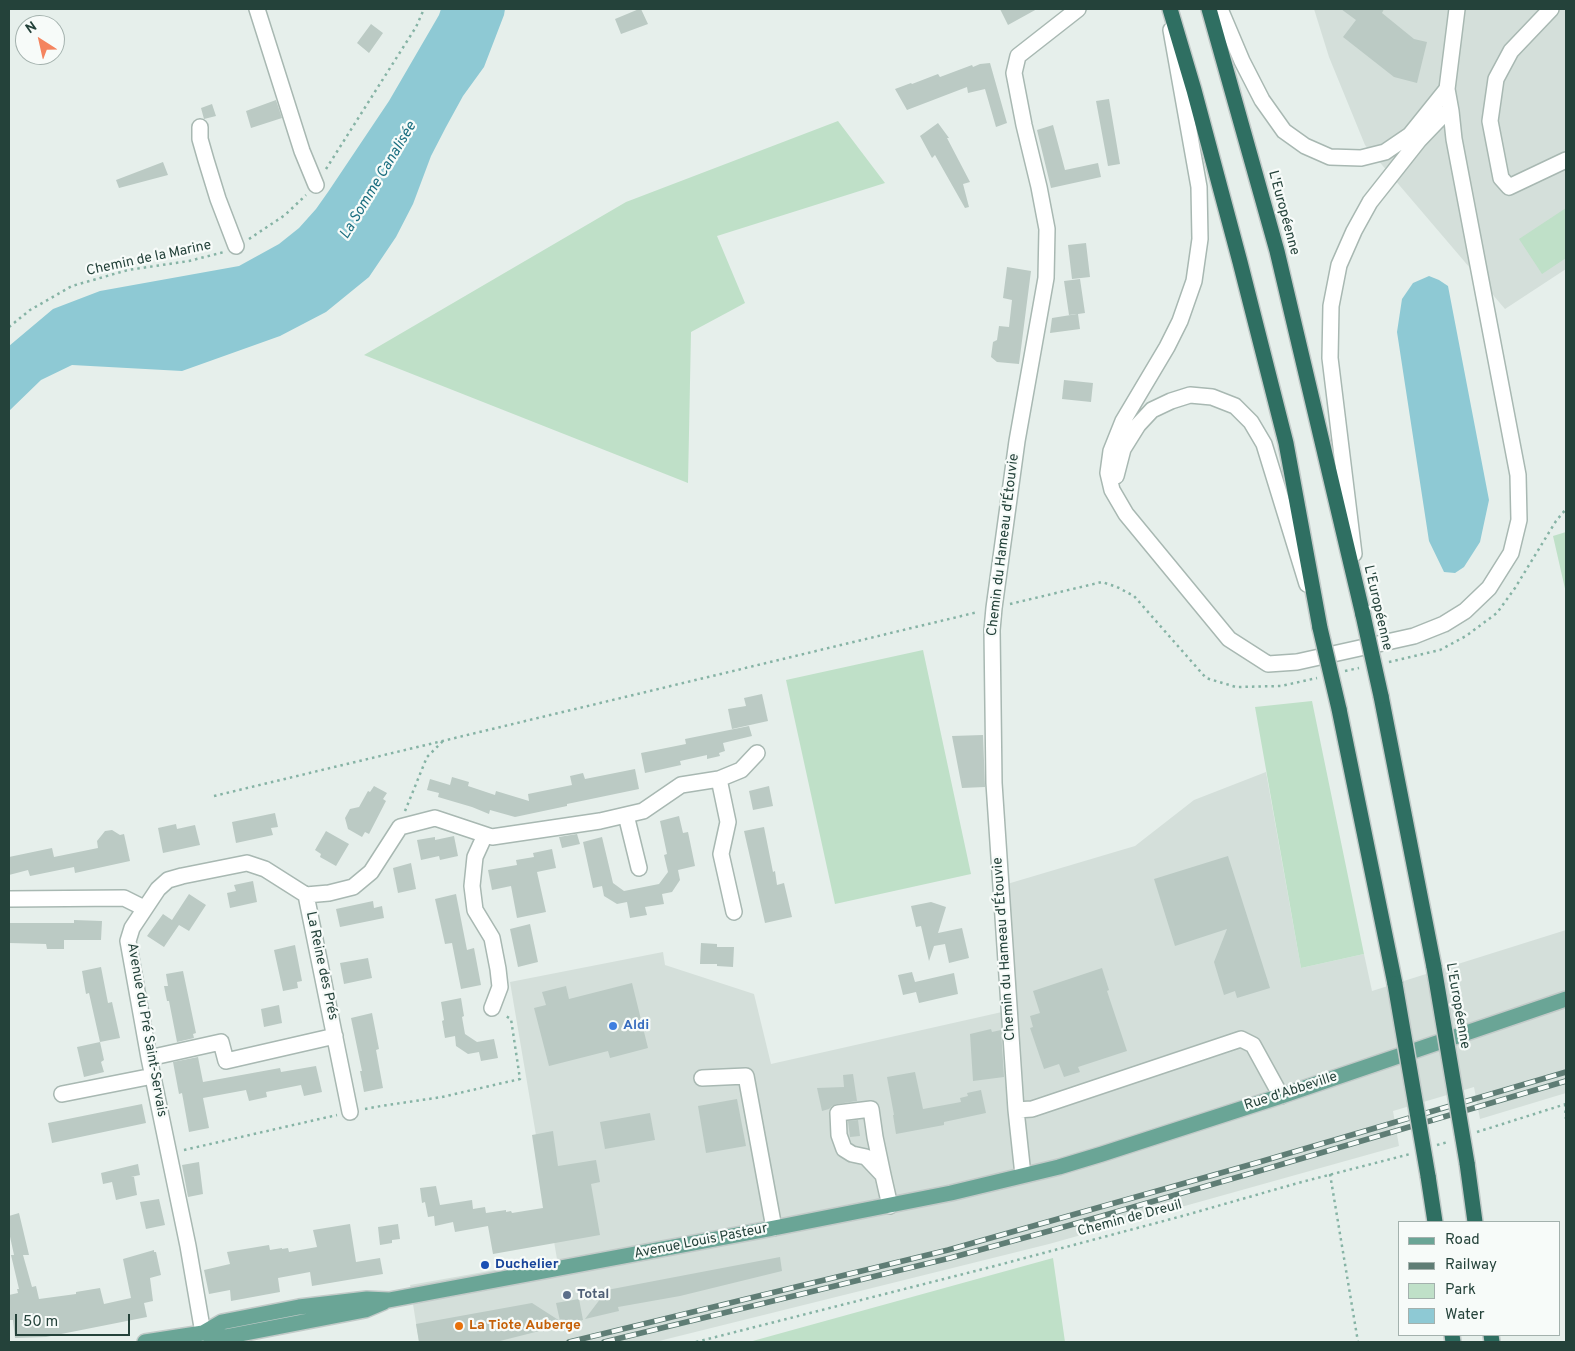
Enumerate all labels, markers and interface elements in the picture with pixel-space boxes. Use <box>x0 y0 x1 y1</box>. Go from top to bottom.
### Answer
north arrow <box>15 15 65 65</box>
text: N <box>23 18 41 38</box>
water label: La Somme Canalisée <box>337 119 421 243</box>
street label: L'Européenne <box>1264 169 1302 257</box>
street label: Chemin de la Marine <box>85 238 213 280</box>
street label: Chemin du Hameau d'Étouvie <box>984 453 1024 637</box>
street label: L'Européenne <box>1359 564 1395 652</box>
street label: Chemin du Hameau d'Étouvie <box>990 857 1020 1041</box>
street label: La Reine des Prés <box>301 910 341 1022</box>
street label: Avenue du Pré Saint-Servais <box>122 942 170 1118</box>
street label: L'Européenne <box>1441 962 1473 1050</box>
place label: Aldi <box>623 1018 649 1034</box>
marker: Aldi <box>607 1020 619 1032</box>
street label: Rue d'Abbeville <box>1242 1069 1340 1115</box>
street label: Chemin de Dreuil <box>1076 1197 1184 1241</box>
street label: Avenue Louis Pasteur <box>633 1221 769 1263</box>
legend <box>1398 1221 1560 1336</box>
text: Road <box>1445 1231 1480 1250</box>
text: Railway <box>1445 1256 1497 1275</box>
place label: Duchelier <box>495 1257 559 1273</box>
marker: Duchelier <box>479 1259 491 1271</box>
text: Park <box>1445 1281 1476 1300</box>
place label: Total <box>577 1287 609 1303</box>
marker: Total <box>561 1289 573 1301</box>
scale bar <box>18 1304 132 1336</box>
text: Water <box>1445 1306 1484 1325</box>
text: 50 m <box>23 1313 58 1332</box>
place label: La Tiote Auberge <box>469 1318 581 1334</box>
marker: La Tiote Auberge <box>453 1320 465 1332</box>

